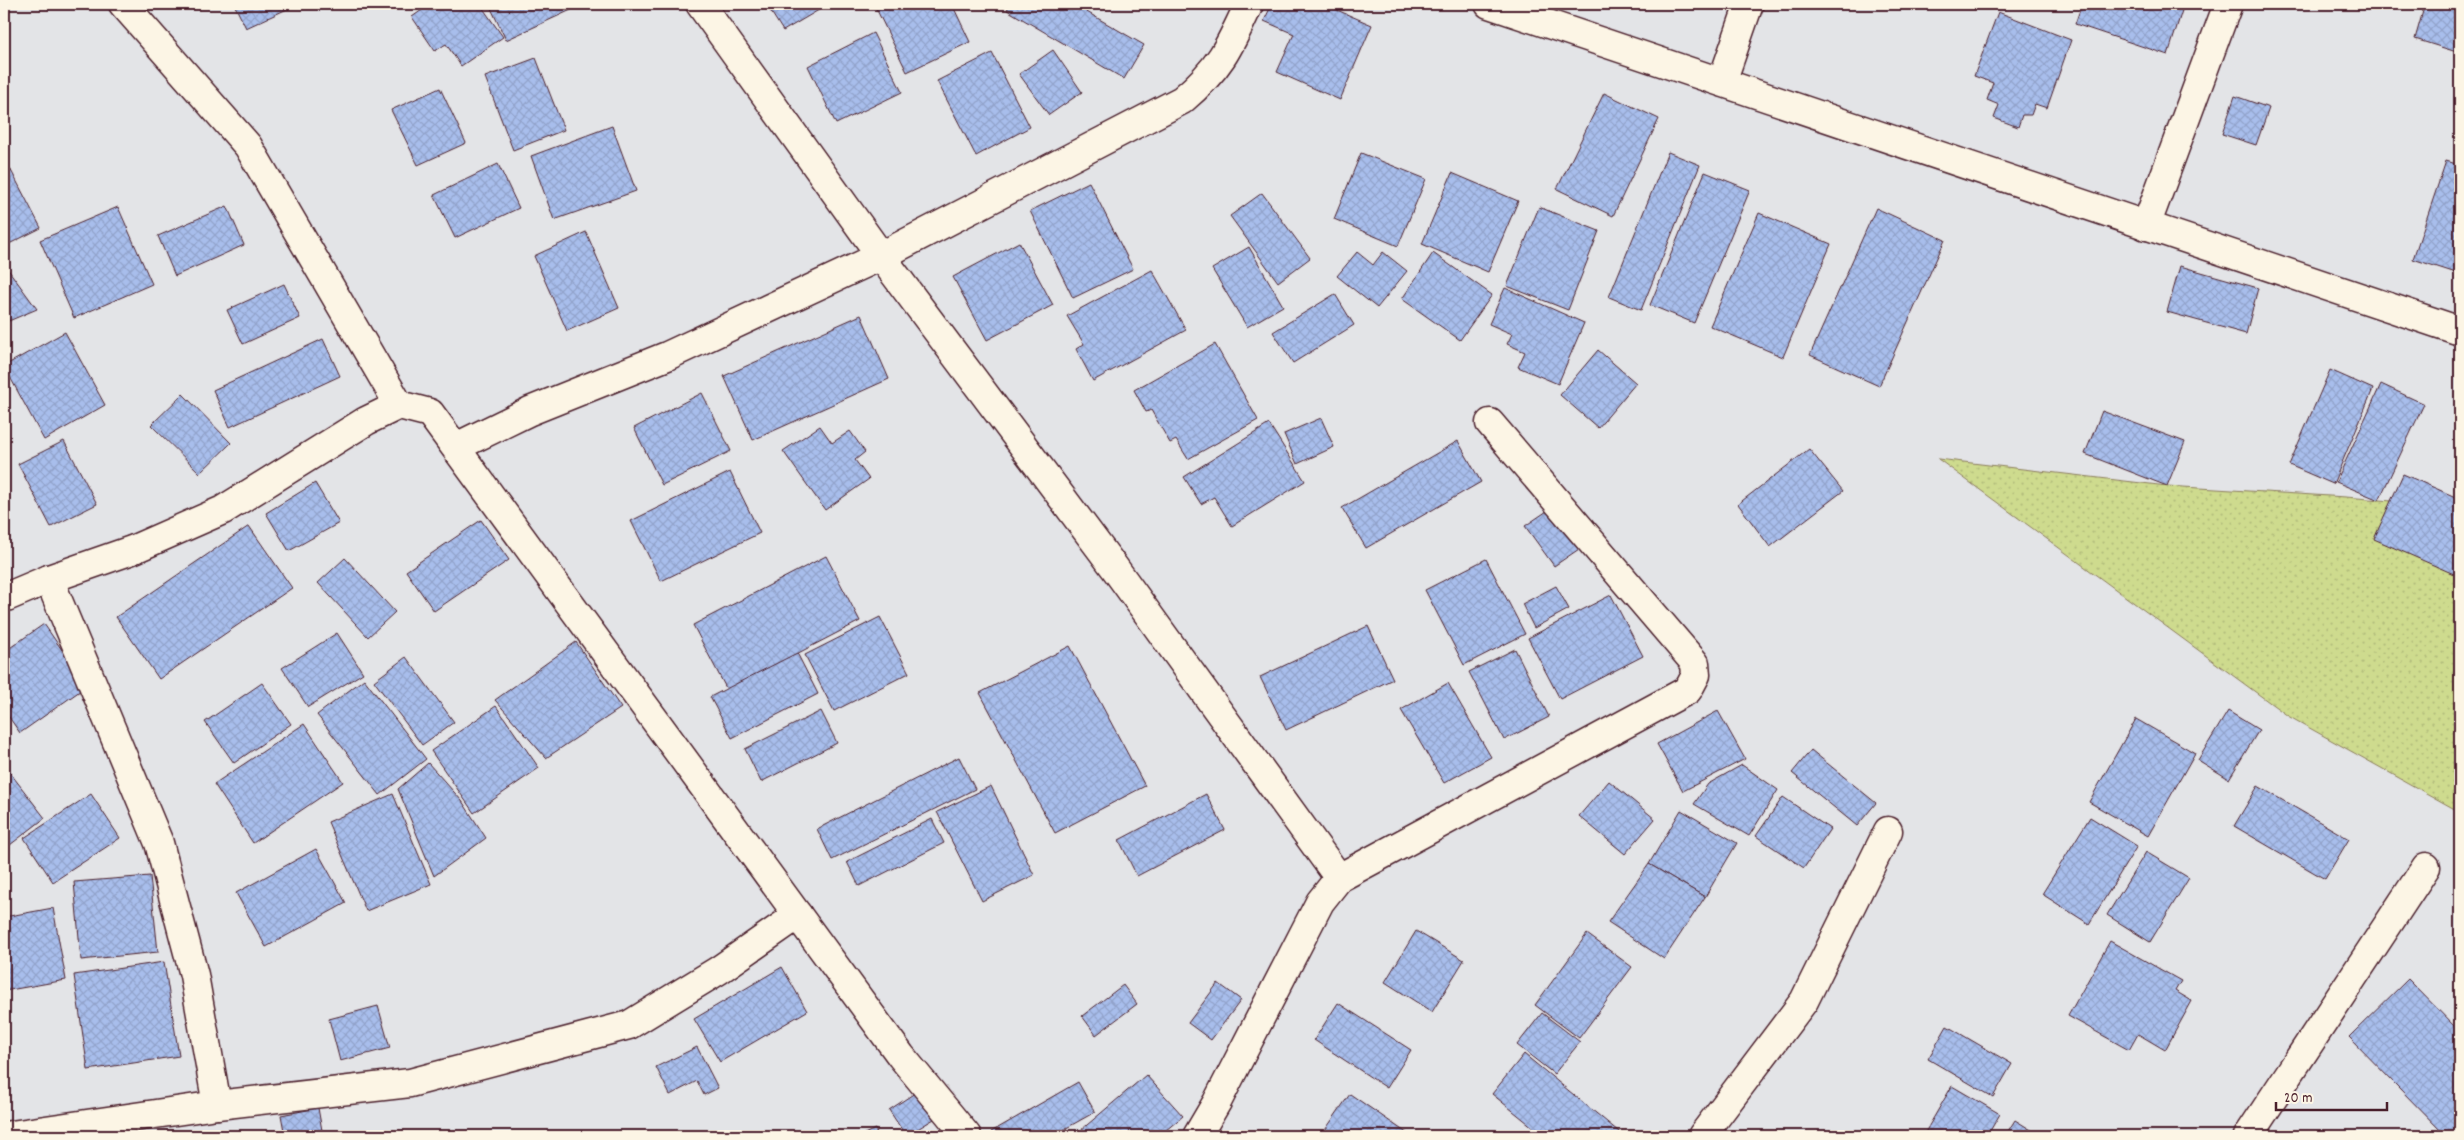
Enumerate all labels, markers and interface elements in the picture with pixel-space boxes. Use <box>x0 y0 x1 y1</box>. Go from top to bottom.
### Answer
scale bar <box>2276 1080 2388 1112</box>
text: 20 m <box>2284 1088 2312 1110</box>

